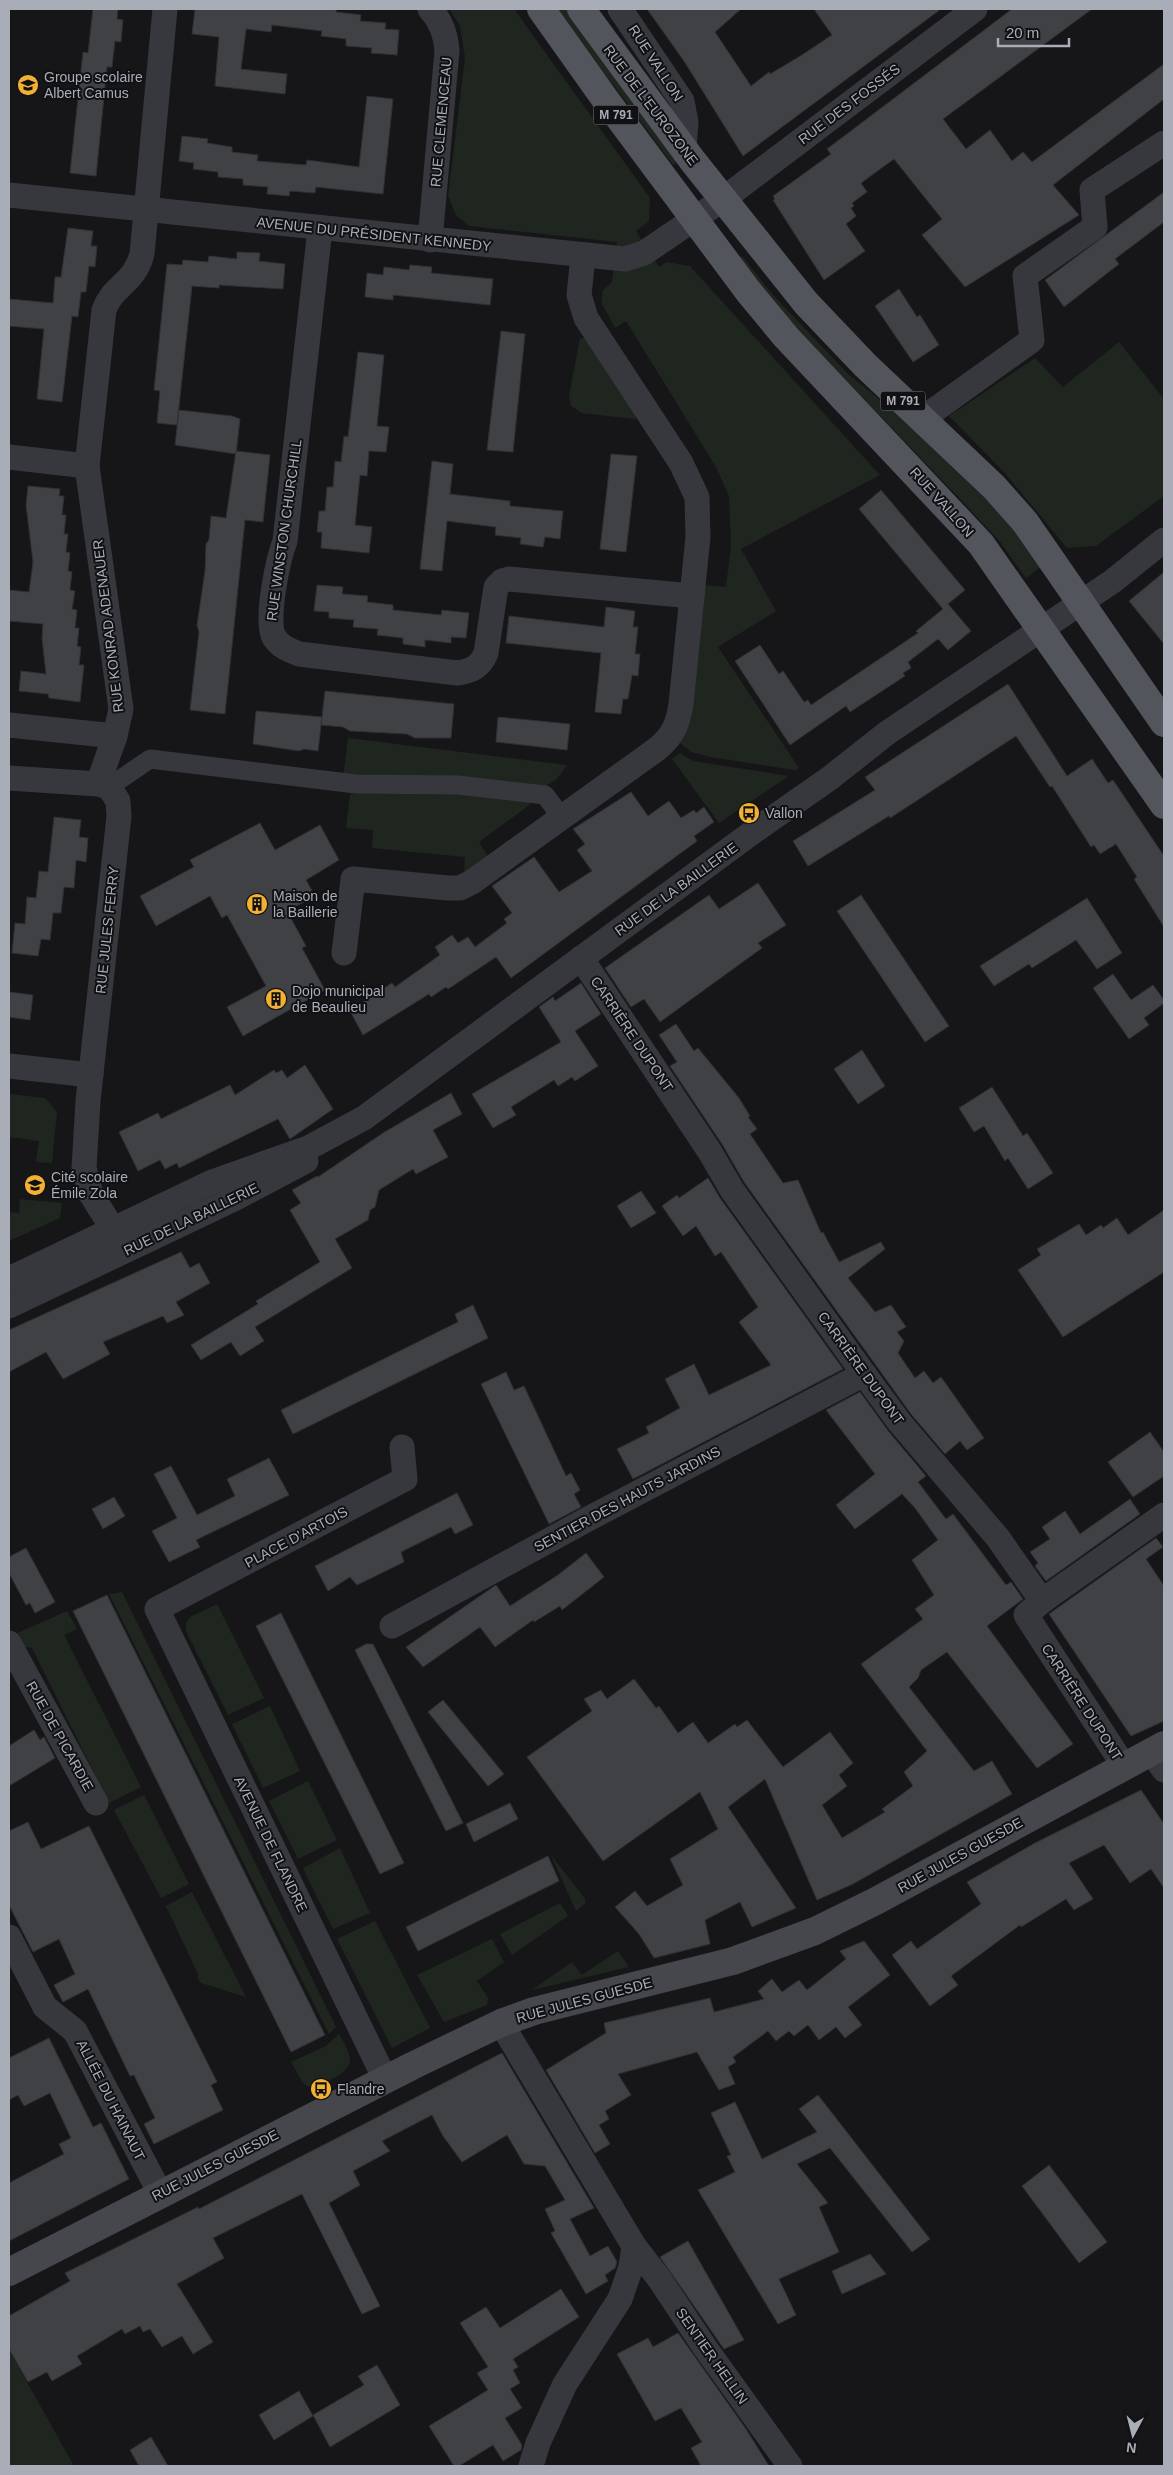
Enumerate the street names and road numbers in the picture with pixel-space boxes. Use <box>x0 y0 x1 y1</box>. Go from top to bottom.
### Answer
street label: RUE VALLON <box>625 22 687 104</box>
street label: RUE DE L'EUROZONE <box>600 42 702 168</box>
street label: RUE CLEMENCEAU <box>427 56 455 188</box>
street label: RUE DES FOSSÉS <box>795 61 903 147</box>
road number: M 791 <box>594 106 638 124</box>
street label: AVENUE DU PRÉSIDENT KENNEDY <box>256 214 493 254</box>
road number: M 791 <box>880 392 926 411</box>
street label: RUE WINSTON CHURCHILL <box>263 438 305 622</box>
street label: RUE VALLON <box>907 464 977 540</box>
street label: RUE KONRAD ADENAUER <box>89 539 127 713</box>
street label: RUE DE LA BAILLERIE <box>611 839 741 939</box>
street label: RUE JULES FERRY <box>92 865 122 995</box>
street label: CARRIÈRE DUPONT <box>588 973 677 1095</box>
street label: RUE DE LA BAILLERIE <box>121 1179 261 1259</box>
street label: CARRIÈRE DUPONT <box>815 1309 908 1428</box>
street label: SENTIER DES HAUTS JARDINS <box>531 1443 723 1555</box>
street label: PLACE D'ARTOIS <box>242 1503 350 1571</box>
street label: CARRIÈRE DUPONT <box>1038 1641 1126 1763</box>
street label: RUE DE PICARDIE <box>23 1678 97 1794</box>
street label: AVENUE DE FLANDRE <box>231 1773 311 1915</box>
street label: RUE JULES GUESDE <box>895 1814 1025 1896</box>
street label: RUE JULES GUESDE <box>514 1974 654 2026</box>
street label: ALLÉE DU HAINAUT <box>74 2037 149 2163</box>
street label: RUE JULES GUESDE <box>149 2126 281 2204</box>
street label: SENTIER HELLIN <box>673 2305 751 2407</box>

